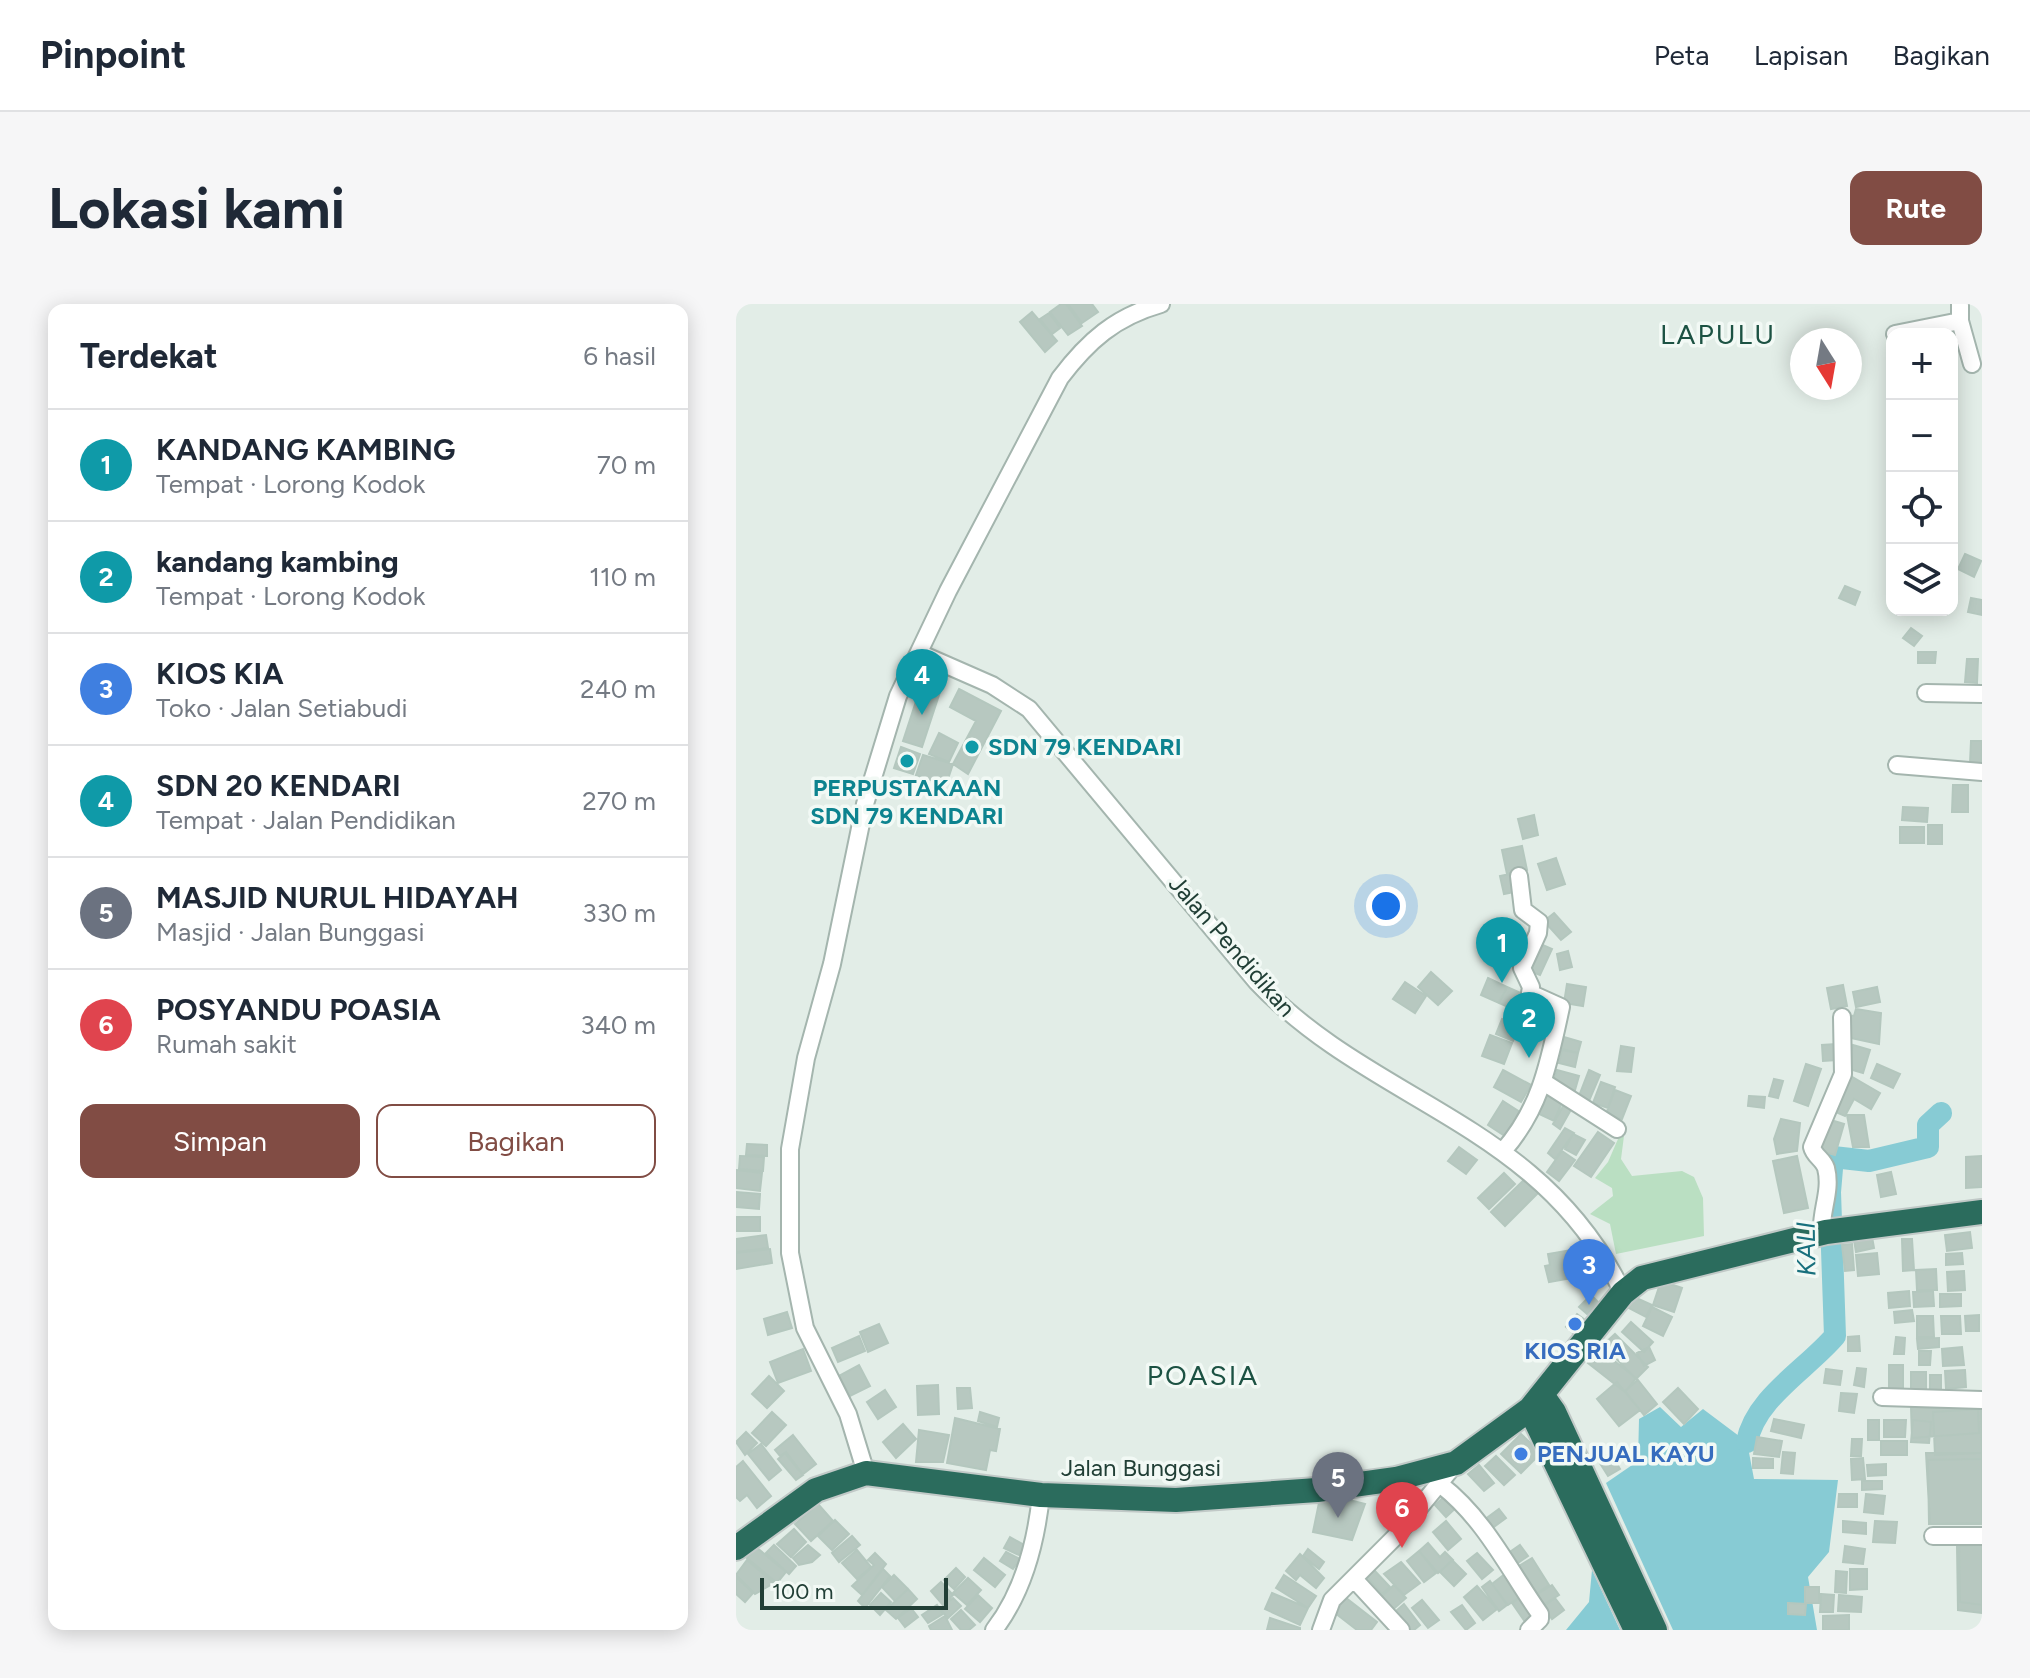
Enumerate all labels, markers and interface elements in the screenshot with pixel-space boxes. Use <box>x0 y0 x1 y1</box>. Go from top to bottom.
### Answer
text: Pinpoint <box>40 32 186 78</box>
text: Peta <box>1654 38 1710 72</box>
text: Lapisan <box>1754 38 1848 72</box>
text: Bagikan <box>1892 38 1990 72</box>
button: Rute <box>1850 171 1982 245</box>
text: Lokasi kami <box>48 175 345 242</box>
district label: LAPULU <box>1660 317 1776 351</box>
north arrow <box>1790 328 1862 400</box>
map controls <box>1886 328 1958 616</box>
button: + <box>1886 328 1958 400</box>
text: Terdekat <box>80 336 218 377</box>
text: 6 hasil <box>583 340 656 372</box>
button: − <box>1886 400 1958 472</box>
text: KANDANG KAMBING <box>156 431 455 468</box>
text: 1 <box>101 449 111 481</box>
text: 70 m <box>597 449 656 481</box>
text: Tempat · Lorong Kodok <box>156 468 425 500</box>
button: locate <box>1886 472 1958 544</box>
text: kandang kambing <box>156 543 399 580</box>
button: layers <box>1886 544 1958 616</box>
text: 2 <box>98 561 114 593</box>
text: 110 m <box>589 561 656 593</box>
text: Tempat · Lorong Kodok <box>156 580 425 612</box>
pin: 4 <box>896 649 948 715</box>
text: KIOS KIA <box>156 655 284 692</box>
text: 3 <box>99 673 113 705</box>
text: 240 m <box>580 673 656 705</box>
text: Toko · Jalan Setiabudi <box>156 692 408 724</box>
place label: SDN 79 KENDARI <box>988 732 1182 761</box>
marker: SDN 79 KENDARI <box>963 738 981 756</box>
marker: PERPUSTAKAAN SDN 79 KENDARI <box>898 752 916 770</box>
text: SDN 20 KENDARI <box>156 767 401 804</box>
place label: PERPUSTAKAAN SDN 79 KENDARI <box>810 773 1004 830</box>
text: 4 <box>98 785 114 817</box>
text: 270 m <box>582 785 656 817</box>
text: Tempat · Jalan Pendidikan <box>156 804 456 836</box>
street label: Jalan Pendidikan <box>1163 869 1302 1022</box>
text: MASJID NURUL HIDAYAH <box>156 879 519 916</box>
your location <box>1366 886 1406 926</box>
text: 5 <box>98 897 114 929</box>
text: 330 m <box>582 897 656 929</box>
text: Masjid · Jalan Bunggasi <box>156 916 424 948</box>
pin: 1 <box>1476 917 1528 983</box>
text: POSYANDU POASIA <box>156 991 441 1028</box>
pin: 2 <box>1503 992 1555 1058</box>
text: 6 <box>98 1009 114 1041</box>
text: 340 m <box>580 1009 656 1041</box>
text: Rumah sakit <box>156 1028 297 1060</box>
button: Simpan <box>80 1104 360 1178</box>
button: Bagikan <box>376 1104 656 1178</box>
water label: KALI <box>1790 1222 1822 1276</box>
pin: 3 <box>1563 1239 1615 1305</box>
marker: KIOS RIA <box>1566 1315 1584 1333</box>
place label: KIOS RIA <box>1524 1336 1626 1365</box>
district label: POASIA <box>1147 1358 1259 1392</box>
place label: PENJUAL KAYU <box>1537 1439 1715 1468</box>
marker: PENJUAL KAYU <box>1512 1445 1530 1463</box>
pin: 5 <box>1312 1452 1364 1518</box>
street label: Jalan Bunggasi <box>1061 1453 1221 1482</box>
pin: 6 <box>1376 1482 1428 1548</box>
scale bar <box>760 1574 948 1610</box>
text: 100 m <box>772 1578 833 1605</box>

